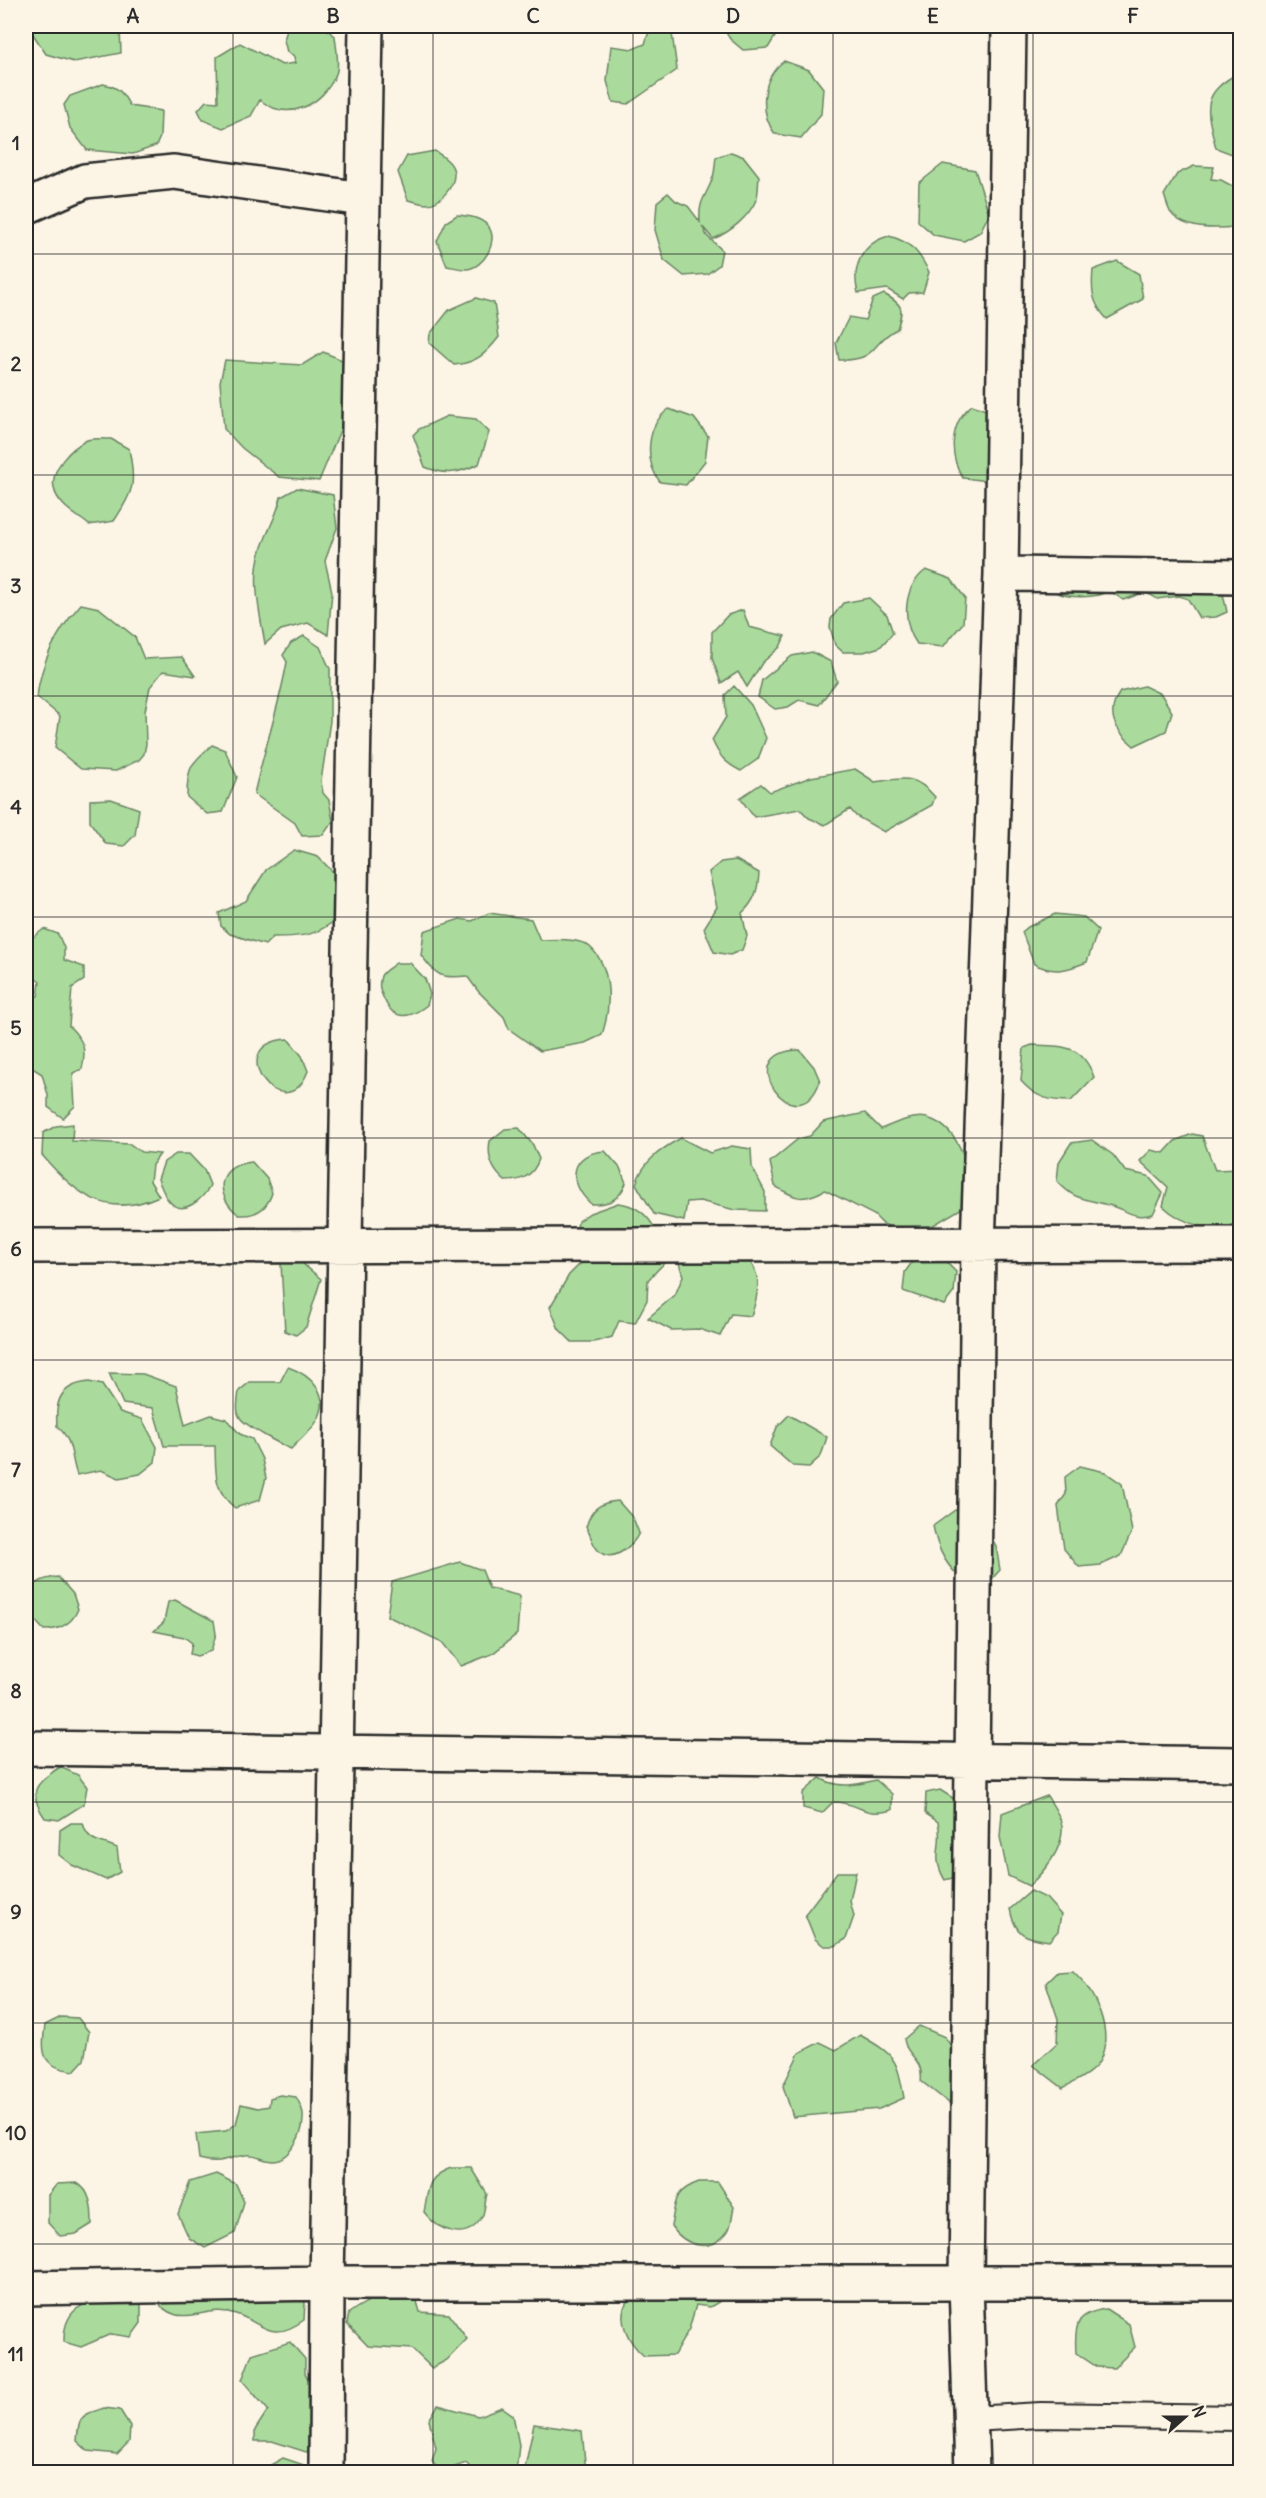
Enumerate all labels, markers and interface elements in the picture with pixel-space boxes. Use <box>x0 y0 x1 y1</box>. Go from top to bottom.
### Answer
text: A <box>127 3 140 28</box>
text: B <box>326 3 340 28</box>
text: C <box>526 3 540 28</box>
text: D <box>726 3 740 28</box>
text: E <box>927 3 939 28</box>
text: F <box>1127 3 1139 28</box>
text: 1 <box>12 130 20 155</box>
text: 2 <box>11 351 22 376</box>
text: 3 <box>10 573 22 598</box>
text: 4 <box>10 794 22 819</box>
text: 5 <box>10 1015 22 1040</box>
text: 6 <box>10 1236 22 1261</box>
text: 7 <box>11 1457 21 1482</box>
text: 8 <box>10 1678 22 1703</box>
text: 9 <box>10 1899 22 1924</box>
text: 10 <box>5 2120 27 2145</box>
text: 11 <box>8 2341 24 2366</box>
north arrow <box>1155 2387 1215 2447</box>
text: N <box>1188 2403 1210 2420</box>

